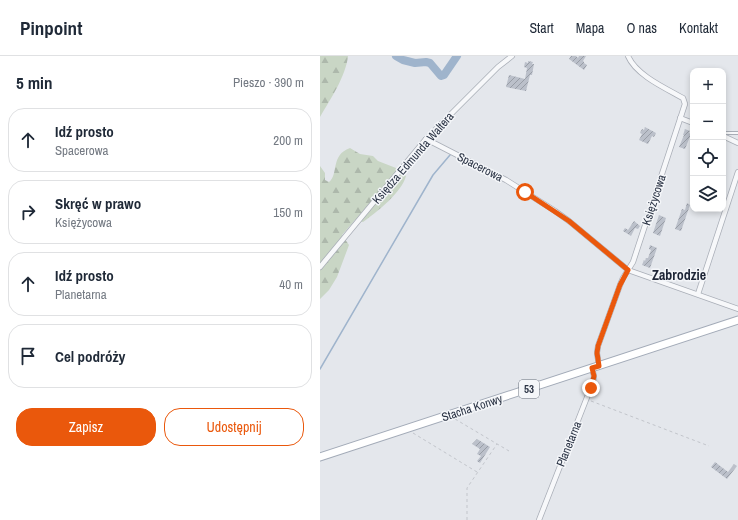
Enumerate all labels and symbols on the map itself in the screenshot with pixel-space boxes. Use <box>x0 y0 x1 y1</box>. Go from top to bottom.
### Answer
street label: Księdza Edmunda Waltera <box>369 108 458 207</box>
street label: Spacerowa <box>454 149 506 186</box>
street label: Księżycowa <box>638 172 670 227</box>
route start <box>516 183 534 201</box>
district label: Zabrodzie <box>652 266 706 284</box>
route end <box>582 379 600 397</box>
road number: 53 <box>519 380 539 398</box>
street label: Stacha Konwy <box>440 391 504 425</box>
street label: Planetarna <box>553 418 586 469</box>

